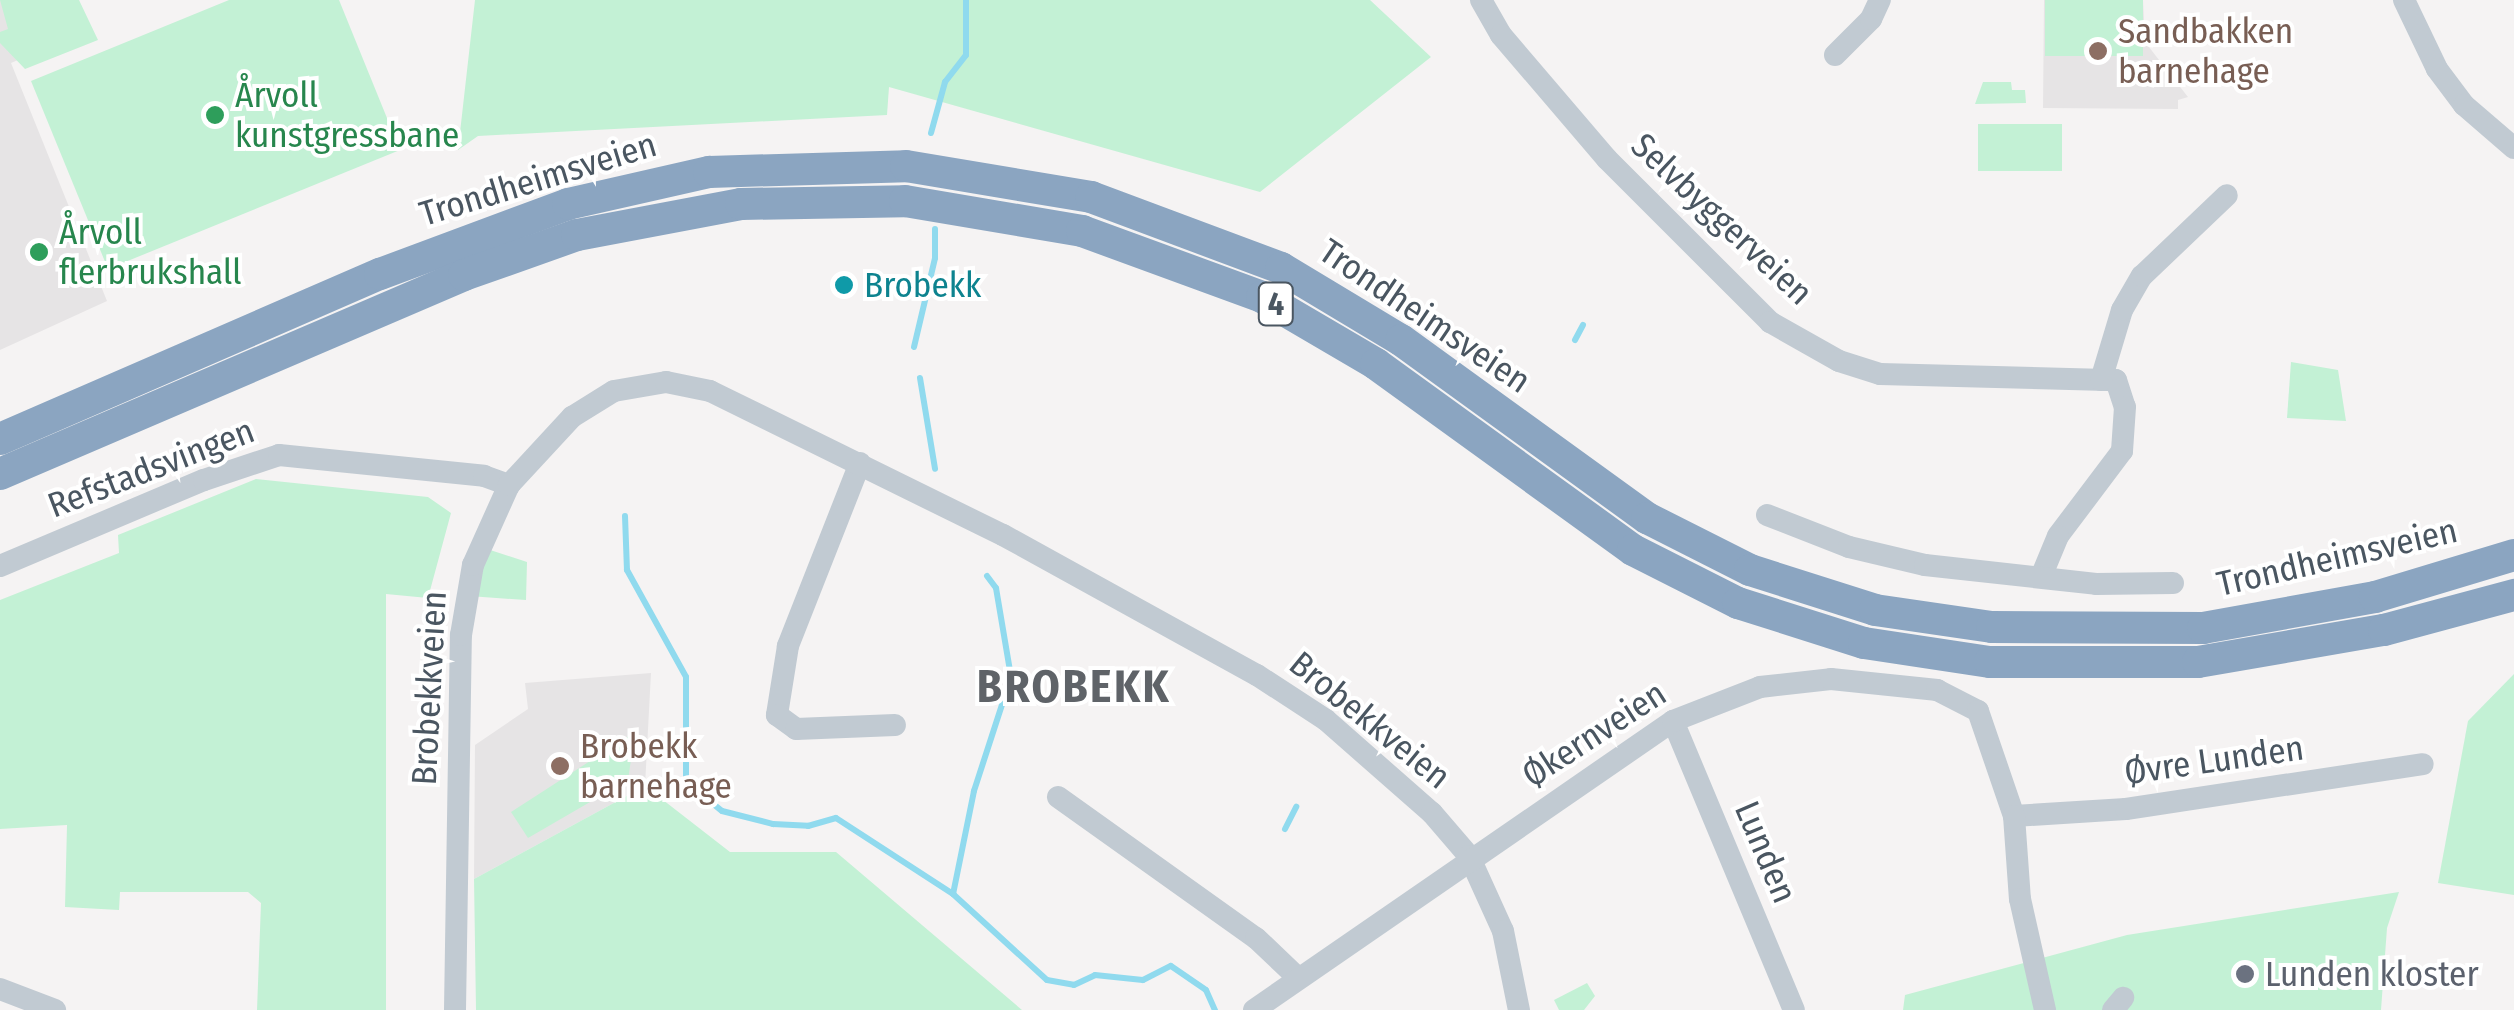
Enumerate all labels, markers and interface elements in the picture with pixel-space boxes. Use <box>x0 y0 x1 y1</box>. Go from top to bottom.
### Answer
place label: Sandbakken barnehage <box>2118 10 2293 92</box>
marker: Sandbakken barnehage <box>2087 40 2109 62</box>
place label: Årvoll kunstgressbane <box>235 74 459 156</box>
marker: Årvoll kunstgressbane <box>204 104 226 126</box>
street label: Trondheimsveien <box>415 123 661 235</box>
street label: Selvbyggerveien <box>1623 124 1821 314</box>
place label: Årvoll flerbrukshall <box>59 211 241 293</box>
street label: Trondheimsveien <box>1312 230 1538 402</box>
marker: Årvoll flerbrukshall <box>28 241 50 263</box>
place label: Brobekk <box>864 264 981 306</box>
marker: Brobekk <box>833 274 855 296</box>
road number: 4 <box>1256 277 1296 331</box>
street label: Refstadsvingen <box>42 409 260 527</box>
street label: Trondheimsveien <box>2213 509 2461 605</box>
street label: Brobekkveien <box>403 590 455 786</box>
street label: Brobekkveien <box>1281 642 1459 798</box>
district label: BROBEKK <box>977 661 1171 715</box>
street label: Økernveien <box>1514 672 1674 796</box>
place label: Brobekk barnehage <box>580 725 732 807</box>
street label: Øvre Lunden <box>2122 727 2306 793</box>
marker: Brobekk barnehage <box>549 755 571 777</box>
street label: Lunden <box>1726 795 1806 909</box>
place label: Lunden kloster <box>2265 953 2479 995</box>
marker: Lunden kloster <box>2234 963 2256 985</box>

